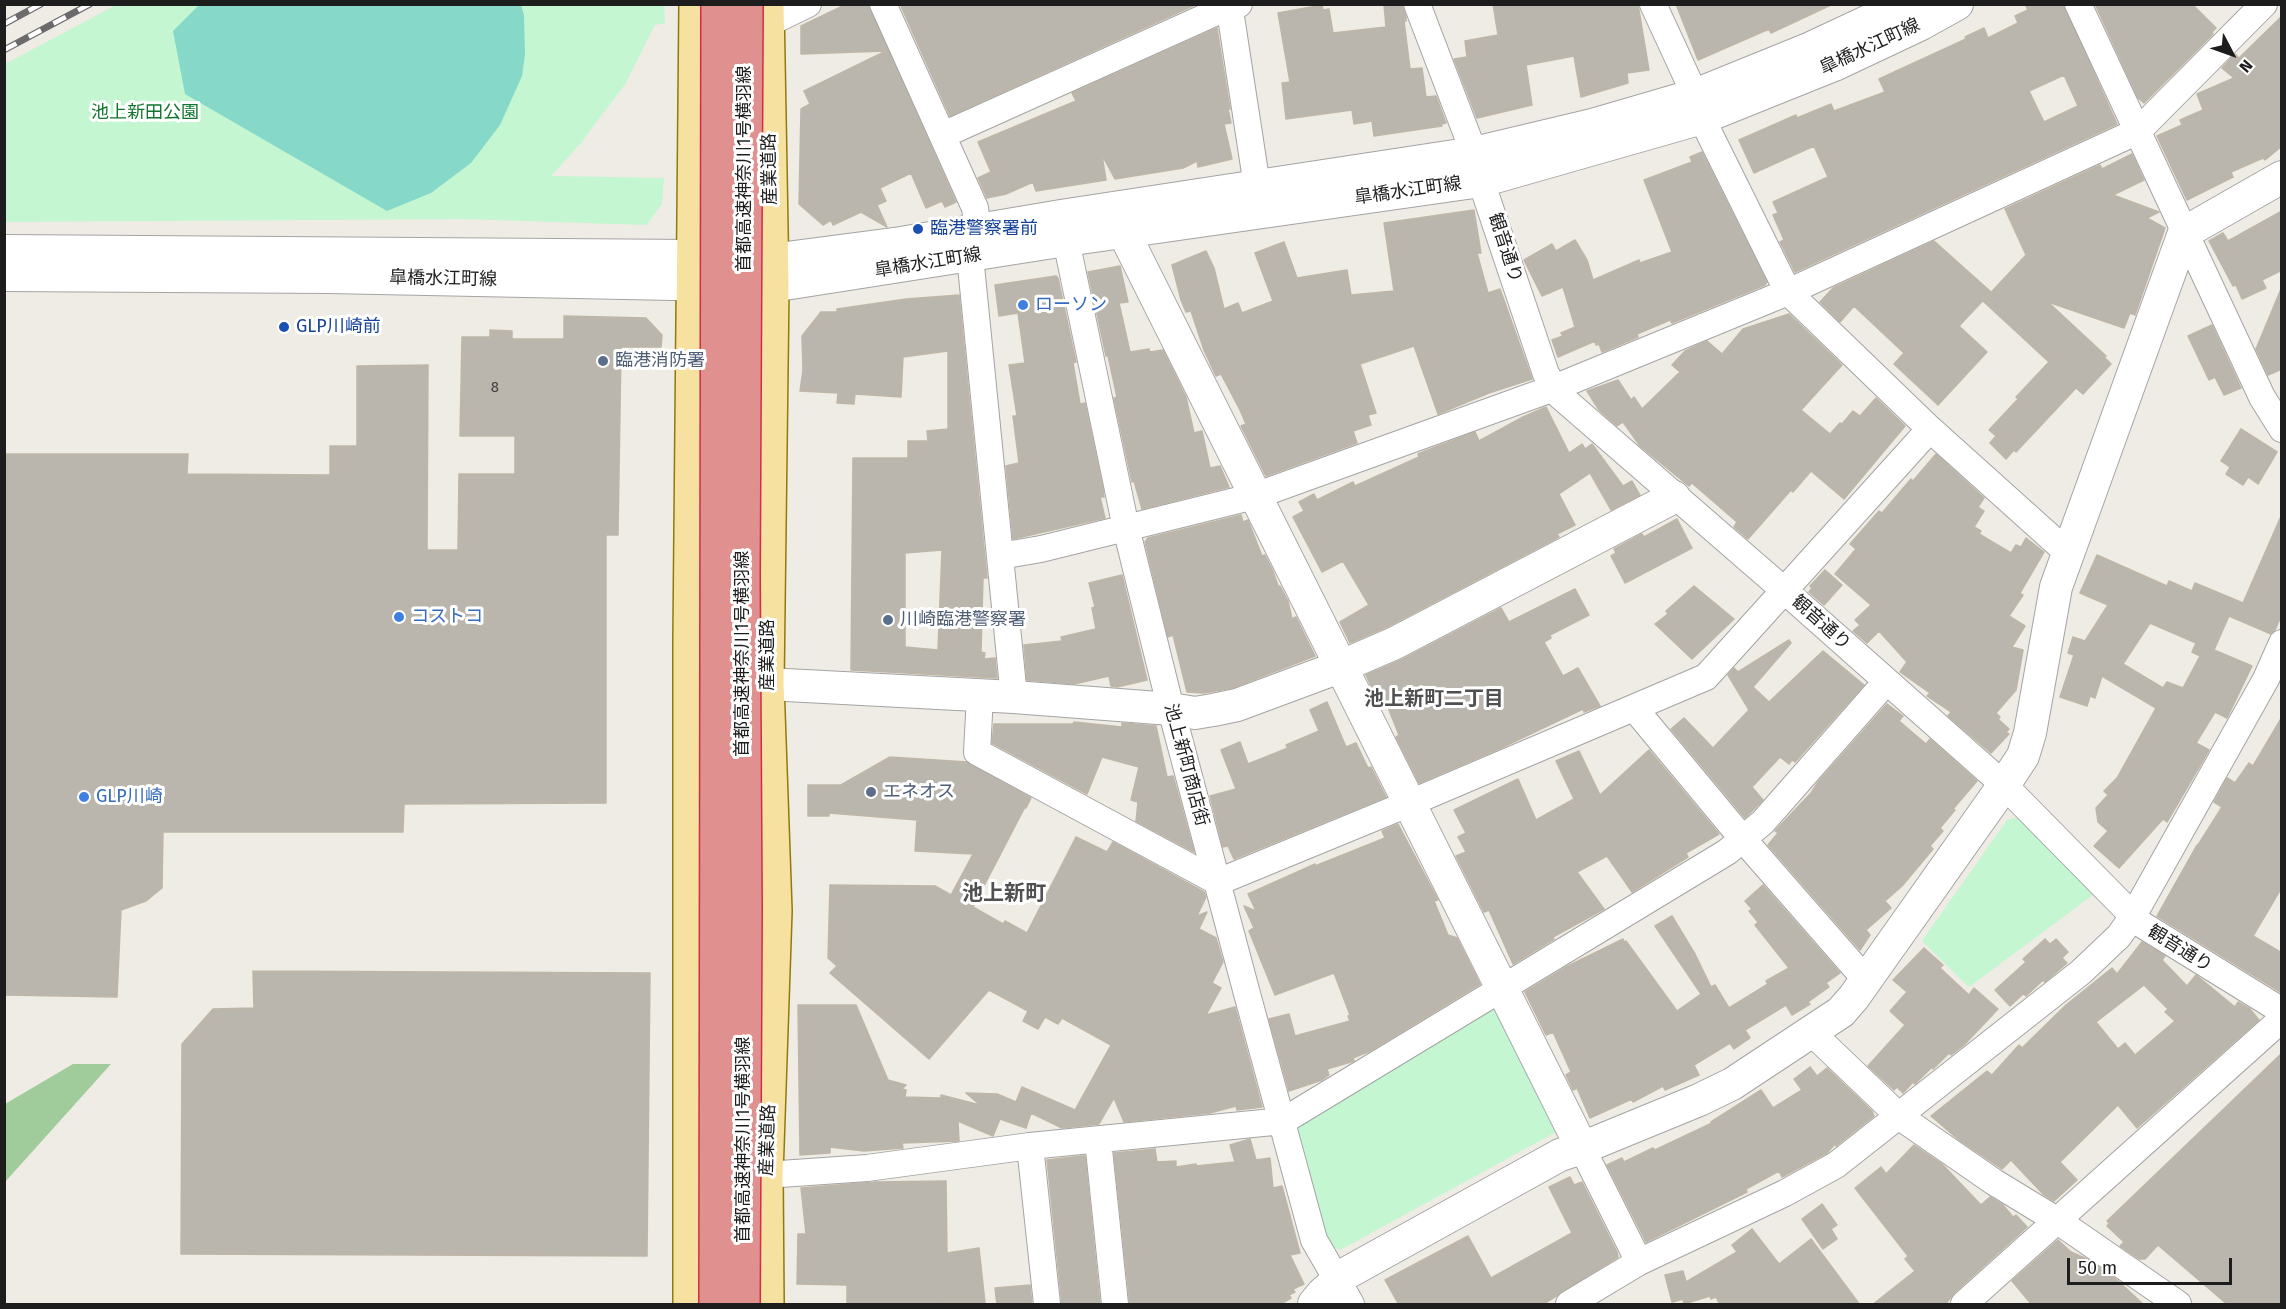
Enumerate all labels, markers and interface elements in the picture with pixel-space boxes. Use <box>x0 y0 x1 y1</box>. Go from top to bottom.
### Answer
street label: 皐橋水江町線 <box>1816 14 1924 80</box>
north arrow <box>2202 24 2262 84</box>
text: N <box>2235 56 2257 76</box>
street label: 首都高速神奈川1号横羽線 <box>734 66 756 272</box>
park label: 池上新田公園 <box>91 102 199 124</box>
street label: 産業道路 <box>759 133 781 205</box>
street label: 皐橋水江町線 <box>1353 173 1463 209</box>
street label: 観音通り <box>1484 210 1526 286</box>
place label: 臨港警察署前 <box>930 218 1038 240</box>
marker: 臨港警察署前 <box>911 222 925 236</box>
street label: 皐橋水江町線 <box>873 244 983 282</box>
street label: 皐橋水江町線 <box>389 267 497 291</box>
place label: ローソン <box>1035 294 1107 316</box>
marker: ローソン <box>1016 298 1030 312</box>
place label: GLP川崎前 <box>296 316 381 338</box>
marker: GLP川崎前 <box>277 320 291 334</box>
place label: 臨港消防署 <box>615 350 705 372</box>
marker: 臨港消防署 <box>596 354 610 368</box>
house number: 8 <box>491 379 499 397</box>
street label: 首都高速神奈川1号横羽線 <box>732 551 754 757</box>
street label: 観音通り <box>1787 591 1855 655</box>
place label: コストコ <box>411 606 483 628</box>
place label: 川崎臨港警察署 <box>900 609 1026 631</box>
marker: コストコ <box>392 610 406 624</box>
marker: 川崎臨港警察署 <box>881 613 895 627</box>
street label: 産業道路 <box>757 619 779 691</box>
district label: 池上新町二丁目 <box>1364 687 1504 711</box>
street label: 池上新町商店街 <box>1159 701 1213 829</box>
place label: エネオス <box>883 781 955 803</box>
marker: エネオス <box>864 785 878 799</box>
place label: GLP川崎 <box>96 786 163 808</box>
marker: GLP川崎 <box>77 790 91 804</box>
district label: 池上新町 <box>962 881 1046 907</box>
street label: 観音通り <box>2144 921 2216 977</box>
street label: 首都高速神奈川1号横羽線 <box>733 1037 755 1243</box>
street label: 産業道路 <box>756 1104 780 1176</box>
scale bar <box>2070 1246 2235 1284</box>
text: 50 m <box>2078 1257 2117 1279</box>

